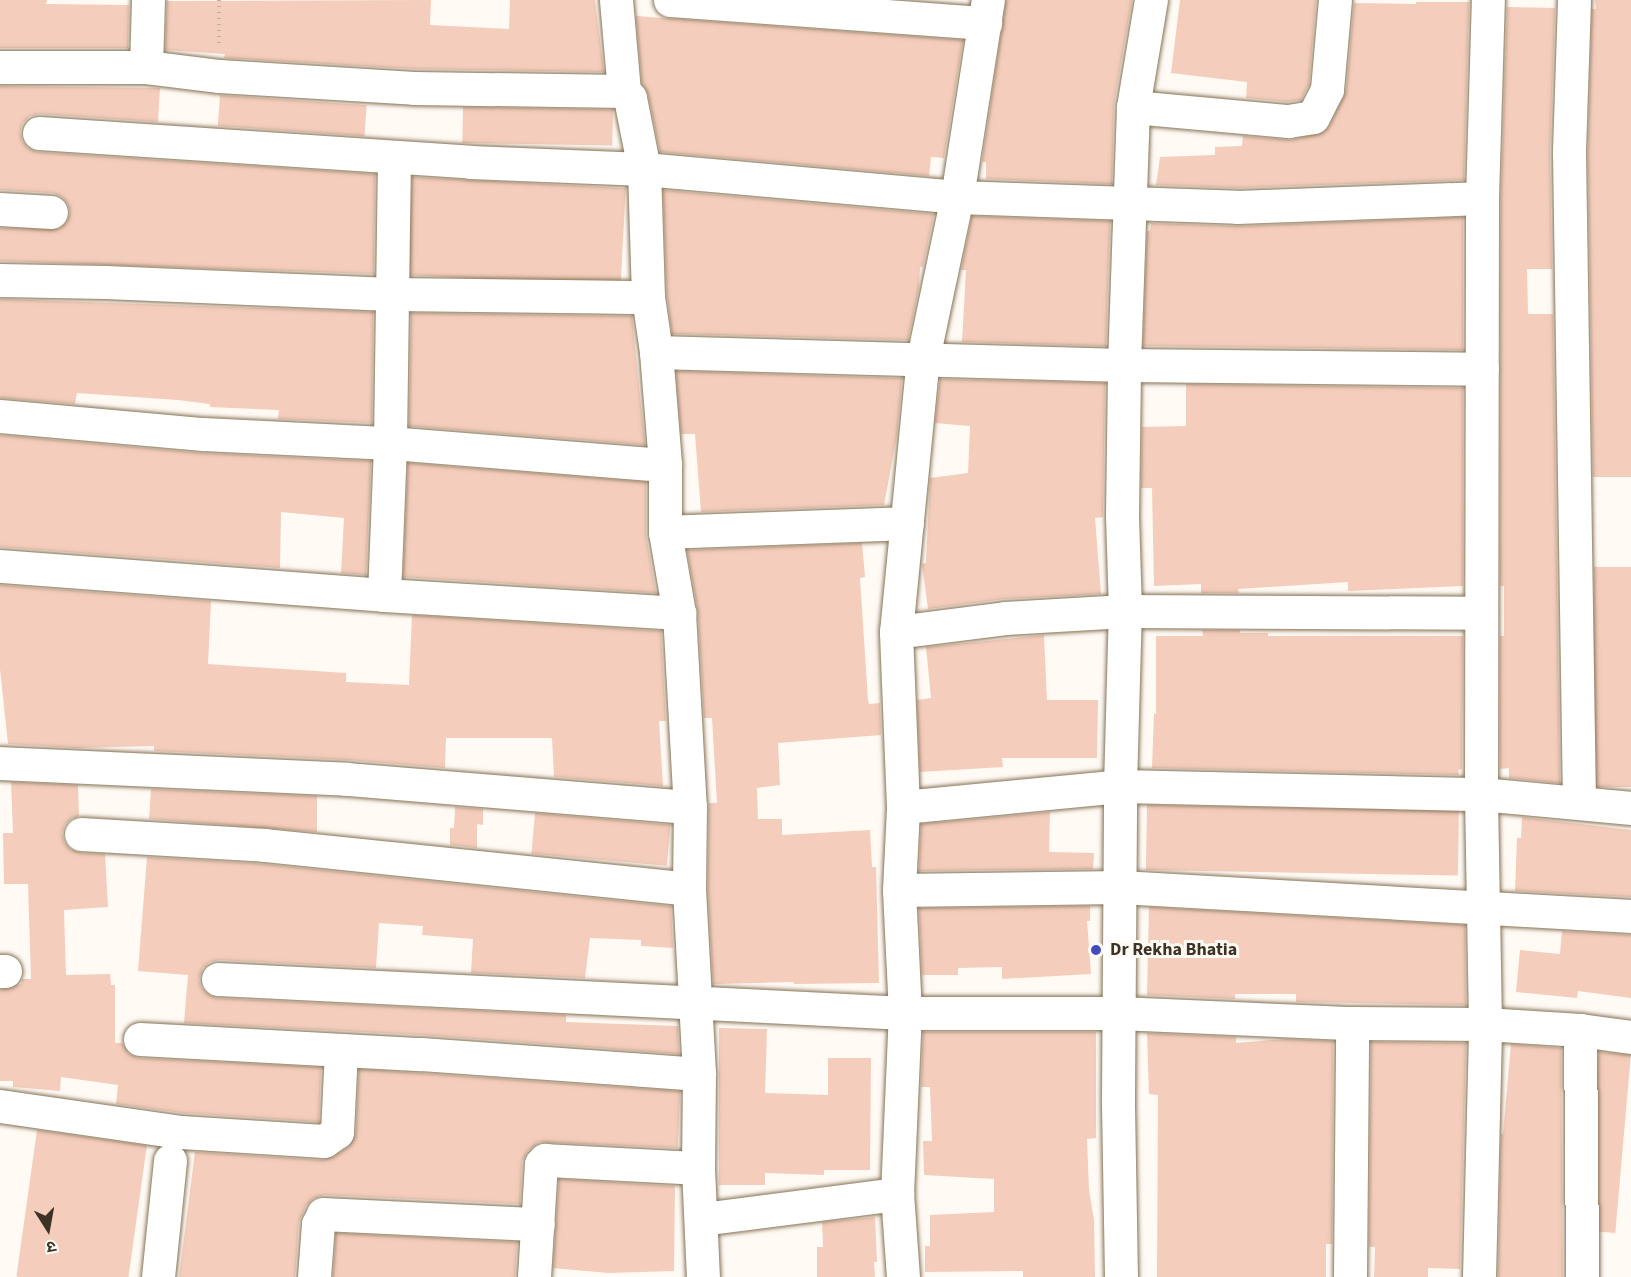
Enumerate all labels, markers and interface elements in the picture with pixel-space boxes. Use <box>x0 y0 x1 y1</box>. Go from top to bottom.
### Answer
place label: Dr Rekha Bhatia <box>1110 939 1237 961</box>
marker: Dr Rekha Bhatia <box>1087 941 1105 959</box>
north arrow <box>18 1199 78 1259</box>
text: उ <box>45 1235 58 1258</box>

